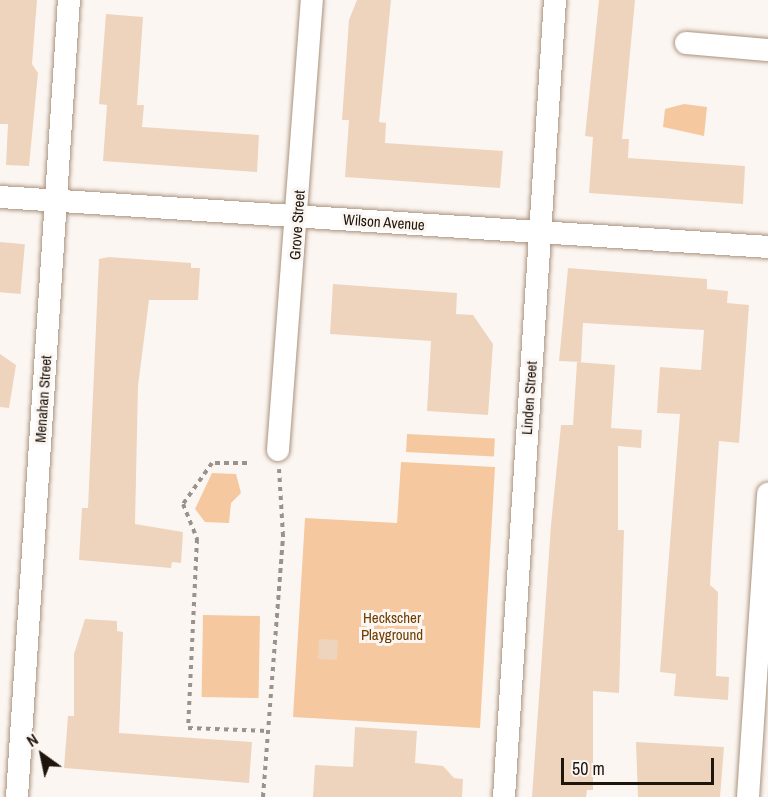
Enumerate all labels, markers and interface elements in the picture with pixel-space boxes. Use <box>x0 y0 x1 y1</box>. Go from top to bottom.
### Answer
street label: Grove Street <box>286 190 308 260</box>
street label: Wilson Avenue <box>342 210 426 234</box>
street label: Menahan Street <box>31 355 55 443</box>
street label: Linden Street <box>517 361 541 435</box>
park label: Heckscher Playground <box>361 608 423 643</box>
north arrow <box>12 725 72 785</box>
text: N <box>22 728 42 752</box>
scale bar <box>564 746 717 784</box>
text: 50 m <box>572 756 605 781</box>

